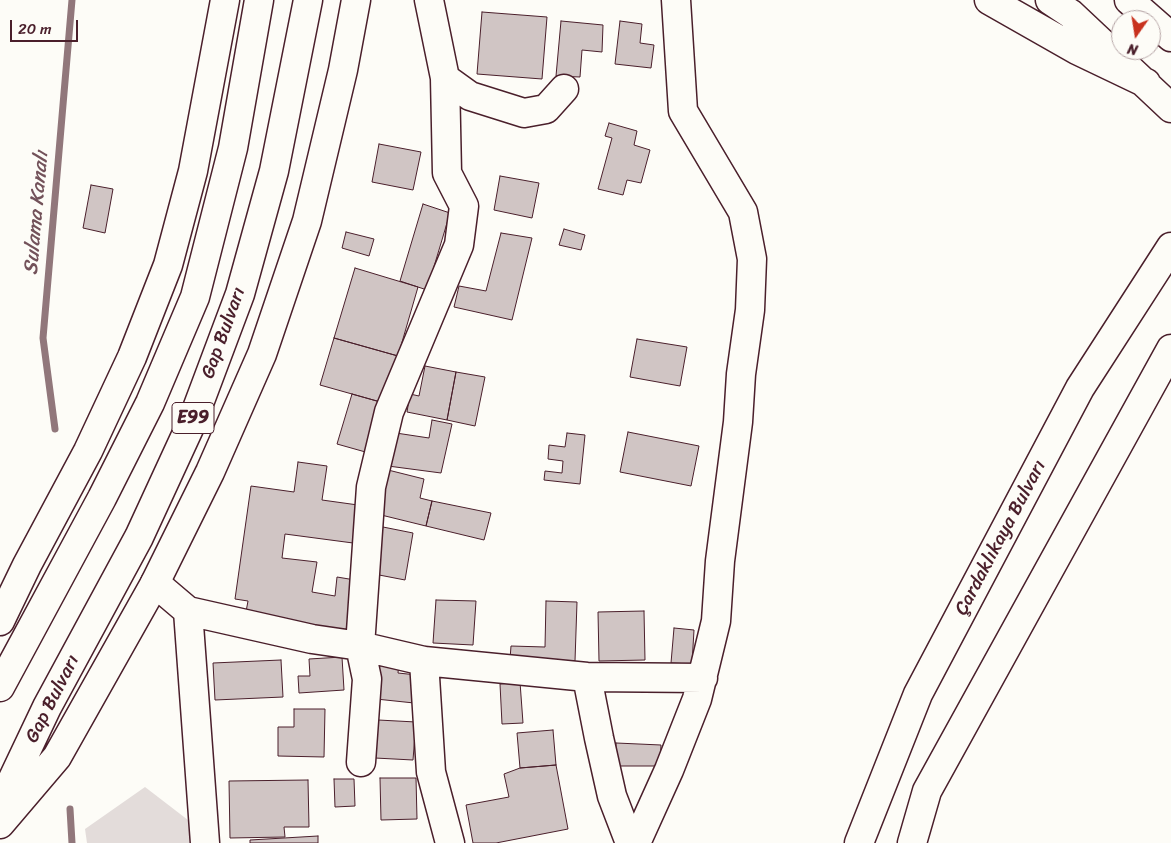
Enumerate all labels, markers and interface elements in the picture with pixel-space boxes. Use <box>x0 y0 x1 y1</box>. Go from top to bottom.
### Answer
scale bar <box>12 10 80 42</box>
north arrow <box>1111 10 1161 60</box>
text: 20 m <box>18 16 52 42</box>
text: N <box>1125 36 1140 62</box>
water label: Sulama Kanalı <box>20 150 54 276</box>
street label: Gap Bulvarı <box>197 284 251 382</box>
road number: E99 <box>172 402 214 433</box>
street label: Çardaklıkaya Bulvarı <box>950 457 1052 619</box>
street label: Gap Bulvarı <box>21 651 85 747</box>

